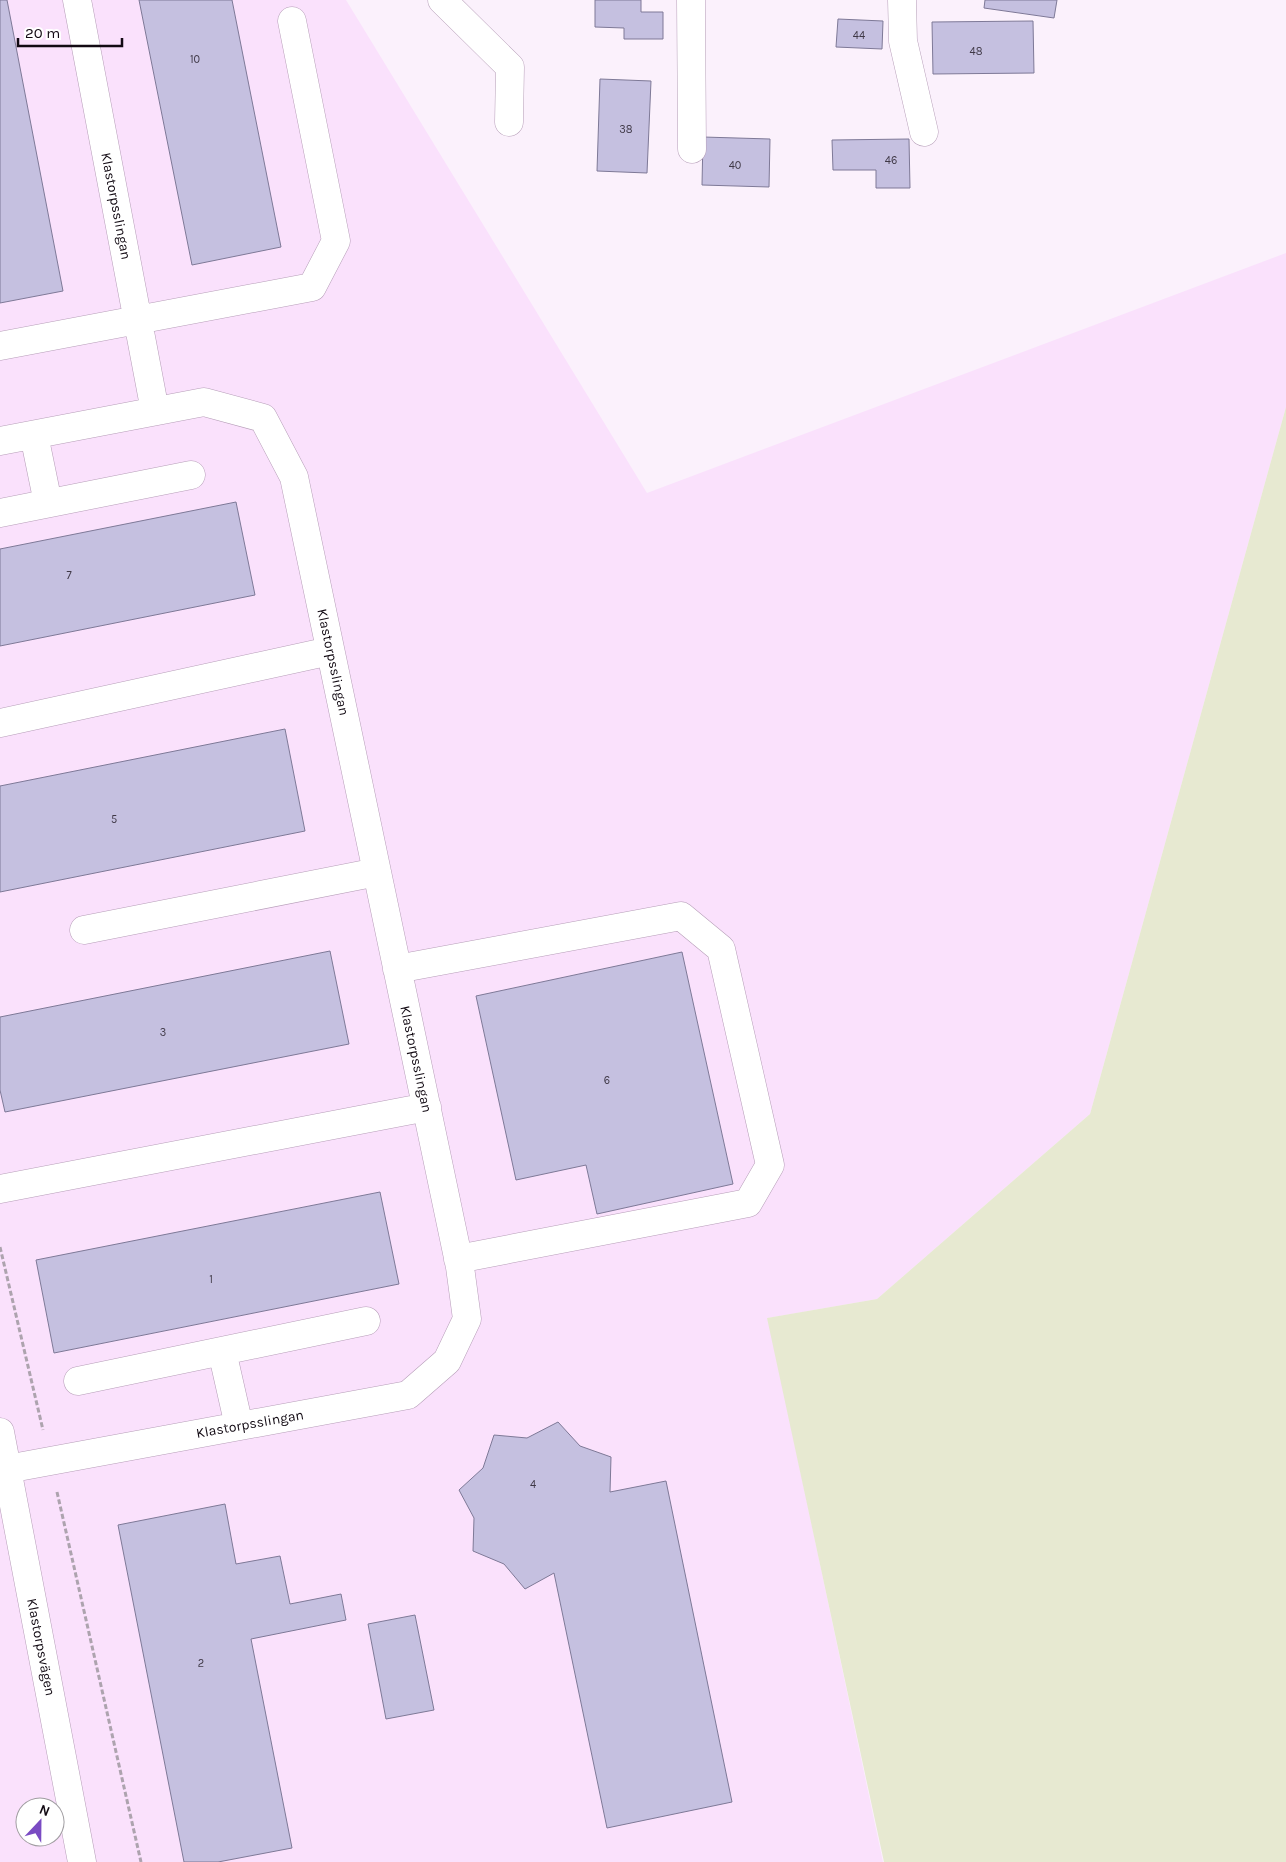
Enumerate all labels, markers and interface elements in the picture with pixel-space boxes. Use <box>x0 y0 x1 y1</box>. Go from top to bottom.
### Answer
scale bar <box>18 15 121 47</box>
text: 20 m <box>25 24 60 42</box>
house number: 44 <box>853 29 865 42</box>
house number: 48 <box>970 45 983 58</box>
house number: 10 <box>190 53 200 66</box>
house number: 38 <box>619 123 633 136</box>
street label: Klastorpsslingan <box>97 151 135 261</box>
house number: 46 <box>885 154 897 167</box>
house number: 40 <box>729 159 741 172</box>
house number: 7 <box>66 569 72 582</box>
street label: Klastorpsslingan <box>313 607 353 717</box>
house number: 5 <box>111 813 117 826</box>
street label: Klastorpsslingan <box>396 1004 436 1114</box>
house number: 3 <box>160 1026 166 1039</box>
house number: 6 <box>604 1074 610 1087</box>
house number: 1 <box>209 1273 213 1286</box>
street label: Klastorpsslingan <box>195 1406 305 1442</box>
house number: 4 <box>530 1478 536 1491</box>
street label: Klastorpsvägen <box>23 1597 59 1697</box>
house number: 2 <box>198 1657 204 1670</box>
north arrow <box>15 1797 65 1847</box>
text: N <box>37 1801 53 1820</box>

